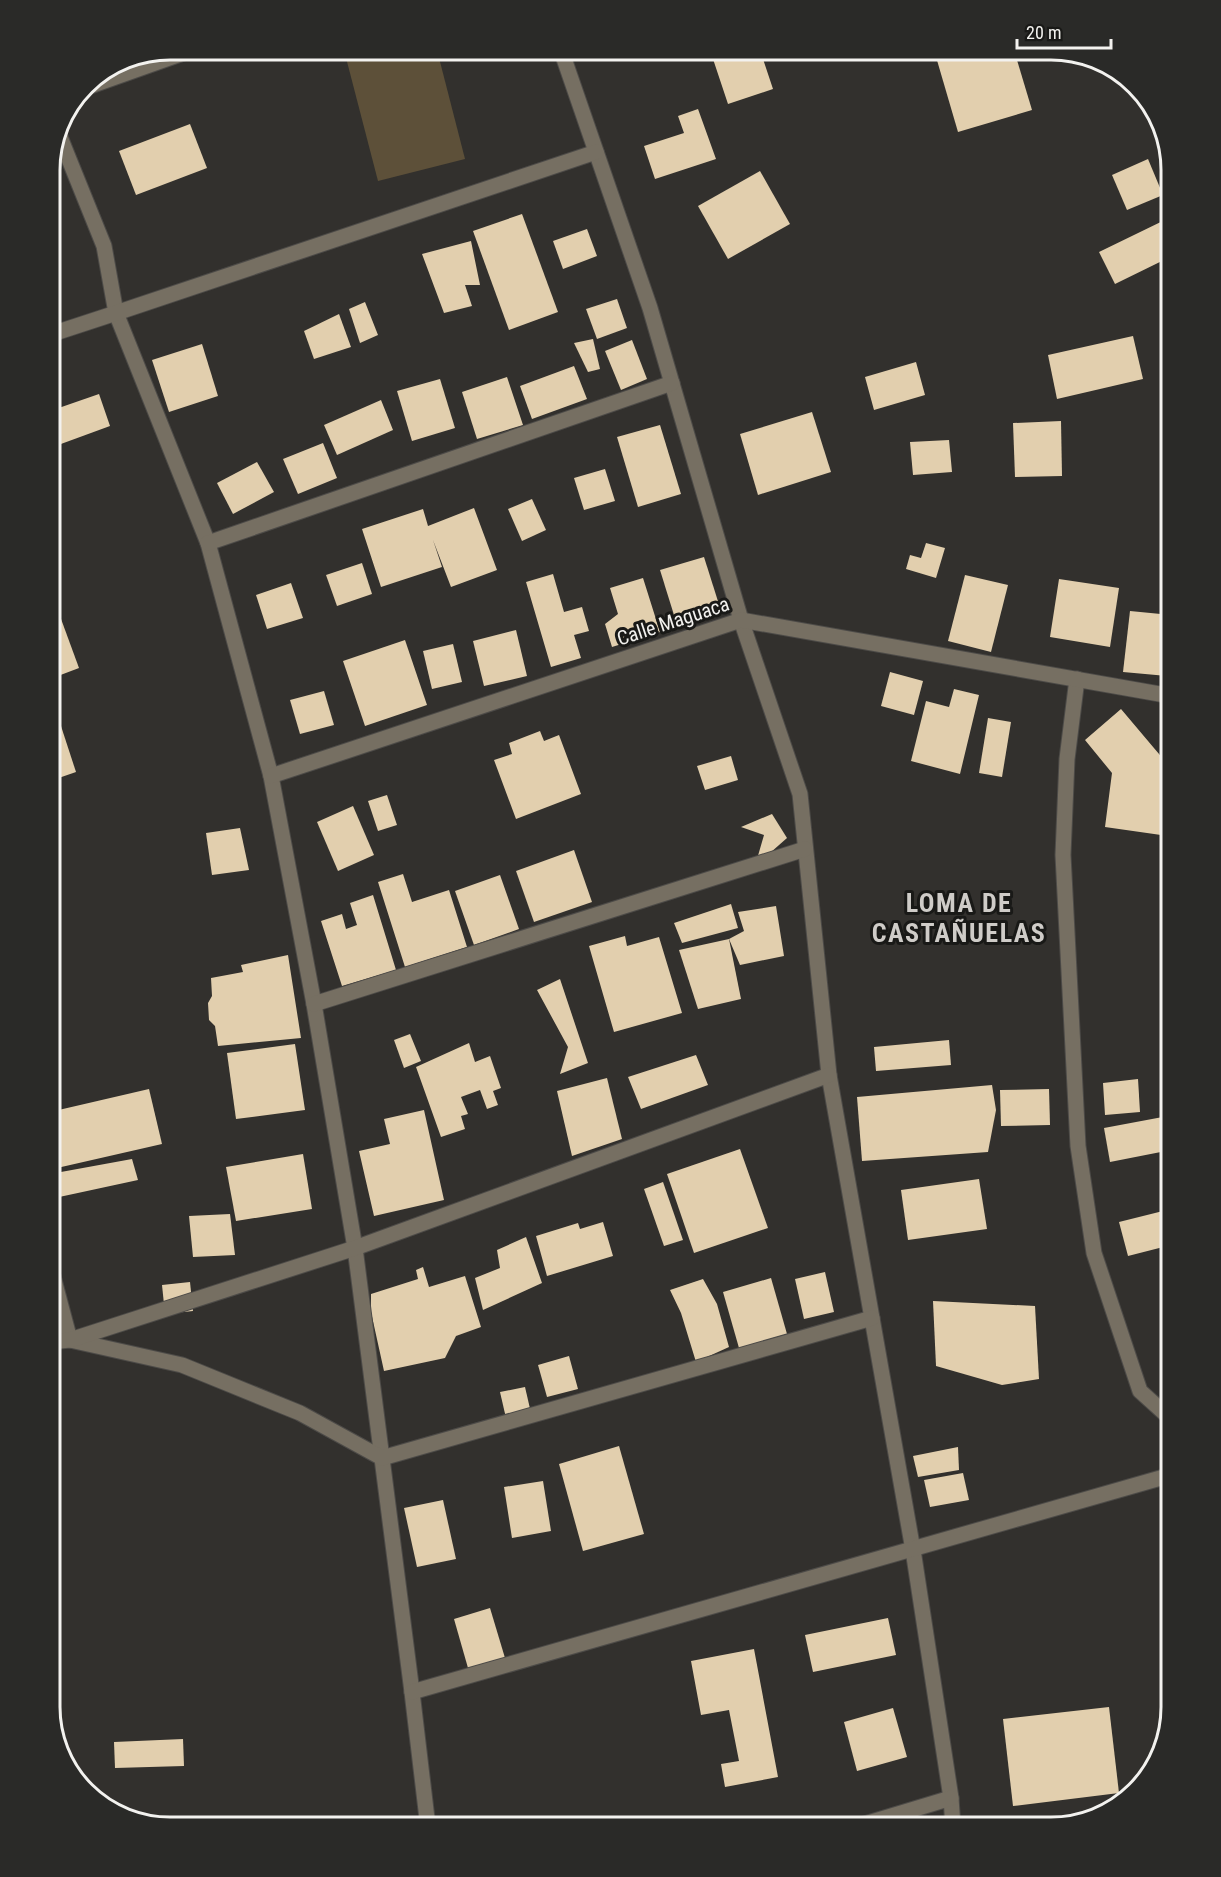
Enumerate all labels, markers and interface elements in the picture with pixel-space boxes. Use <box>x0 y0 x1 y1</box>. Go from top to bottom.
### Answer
scale bar <box>1017 12 1112 50</box>
text: 20 m <box>1026 22 1061 43</box>
street label: Calle Maguaca <box>614 592 732 650</box>
district label: LOMA DE CASTAÑUELAS <box>872 888 1046 948</box>

